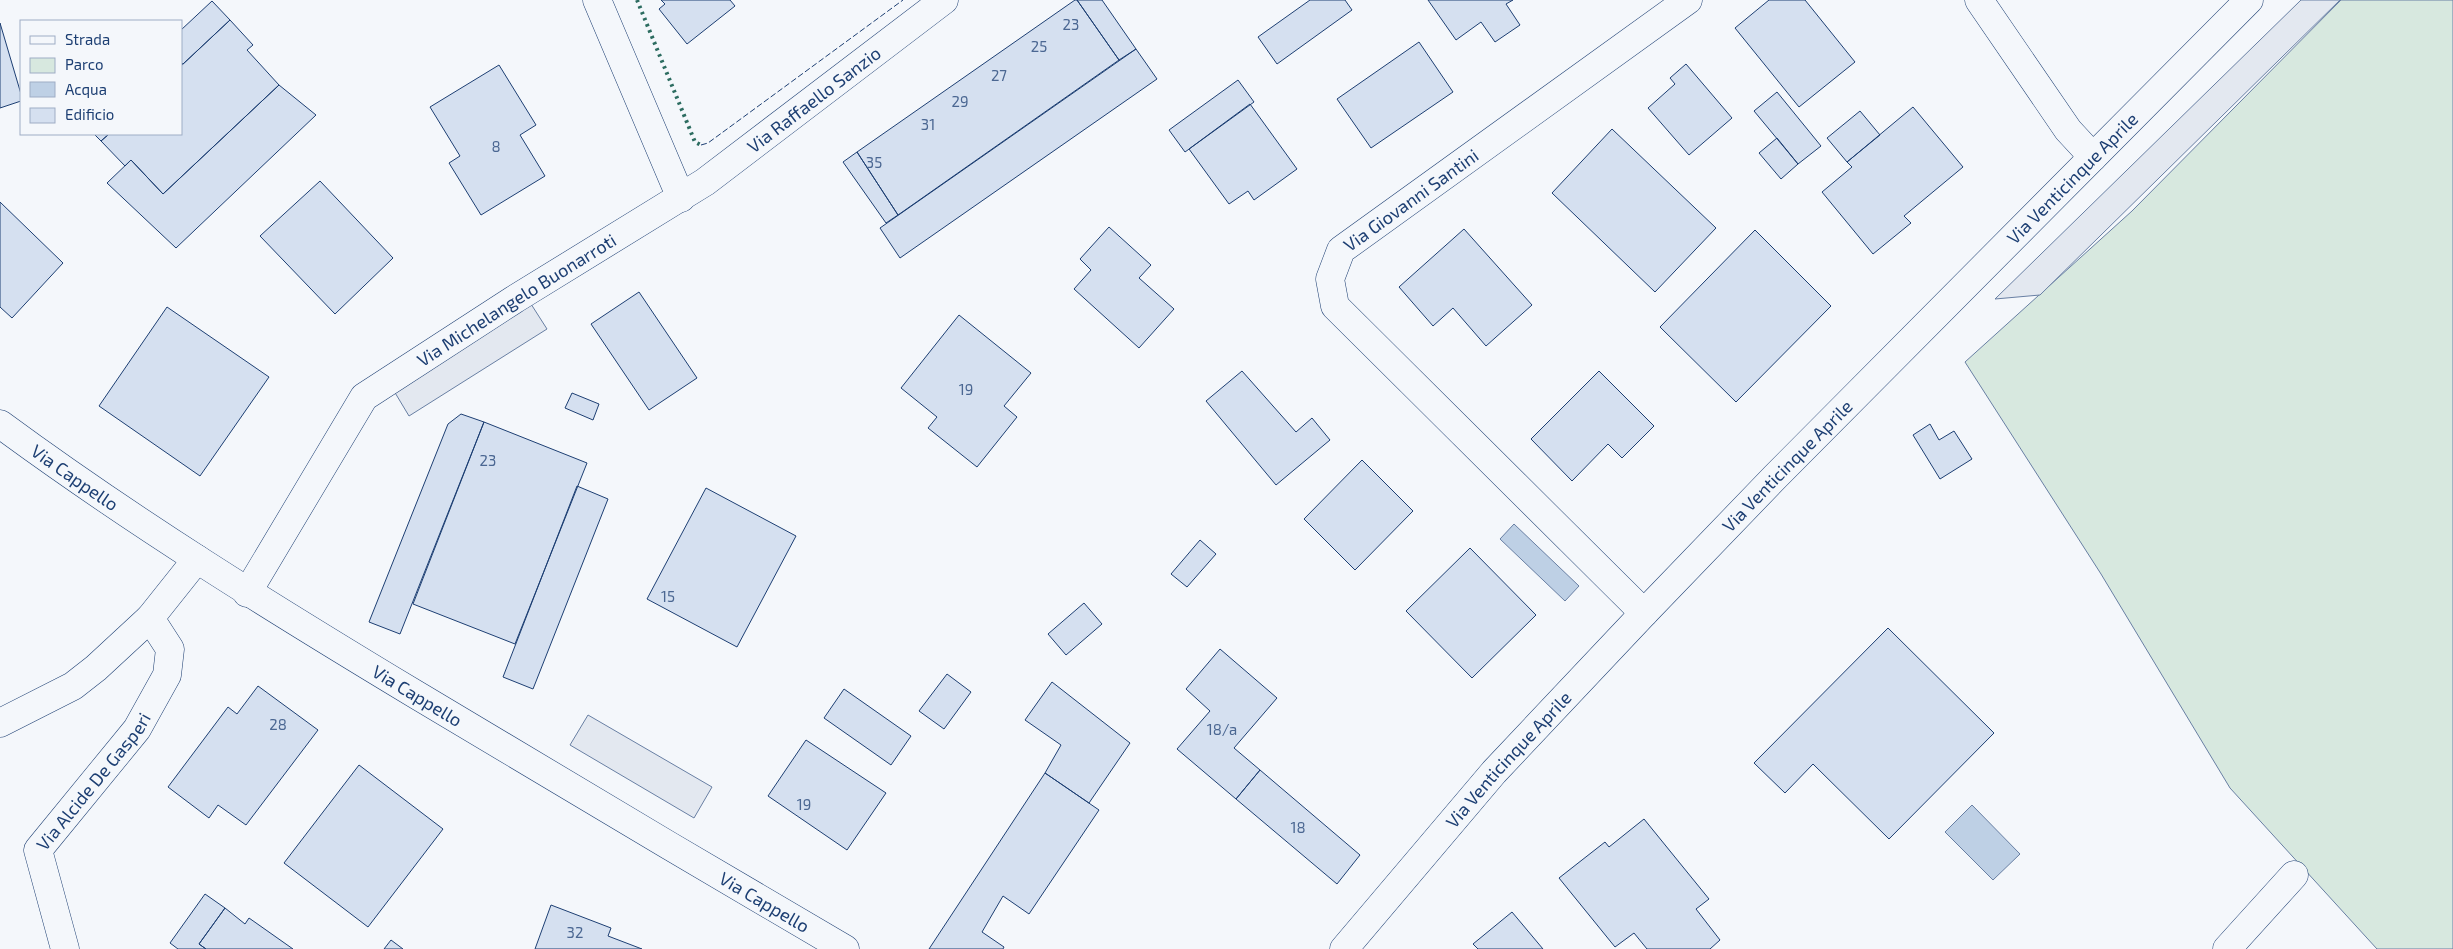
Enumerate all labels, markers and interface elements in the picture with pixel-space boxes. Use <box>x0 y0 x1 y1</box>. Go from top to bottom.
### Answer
house number: 23 <box>1063 15 1079 33</box>
legend <box>20 20 182 135</box>
text: Strada <box>65 30 110 48</box>
house number: 25 <box>1031 37 1047 55</box>
street label: Via Raffaello Sanzio <box>743 41 885 157</box>
text: Parco <box>65 55 104 73</box>
house number: 27 <box>991 66 1007 84</box>
text: Acqua <box>65 80 107 98</box>
house number: 29 <box>951 92 969 110</box>
text: Edificio <box>65 105 114 123</box>
street label: Via Venticinque Aprile <box>2002 108 2142 248</box>
house number: 31 <box>921 115 935 133</box>
house number: 8 <box>491 137 501 155</box>
street label: Via Giovanni Santini <box>1339 144 1482 256</box>
house number: 35 <box>866 153 882 171</box>
street label: Via Michelangelo Buonarroti <box>413 229 620 371</box>
house number: 19 <box>959 380 973 398</box>
street label: Via Venticinque Aprile <box>1717 395 1857 536</box>
street label: Via Cappello <box>27 439 123 515</box>
house number: 23 <box>480 451 496 469</box>
house number: 15 <box>661 587 675 605</box>
street label: Via Cappello <box>368 660 466 731</box>
street label: Via Venticinque Aprile <box>1441 686 1576 832</box>
street label: Via Alcide De Gasperi <box>31 708 155 855</box>
house number: 28 <box>269 715 287 733</box>
house number: 18/a <box>1207 720 1237 738</box>
house number: 19 <box>797 795 811 813</box>
house number: 18 <box>1290 818 1306 836</box>
street label: Via Cappello <box>715 867 814 937</box>
house number: 32 <box>567 923 583 941</box>

